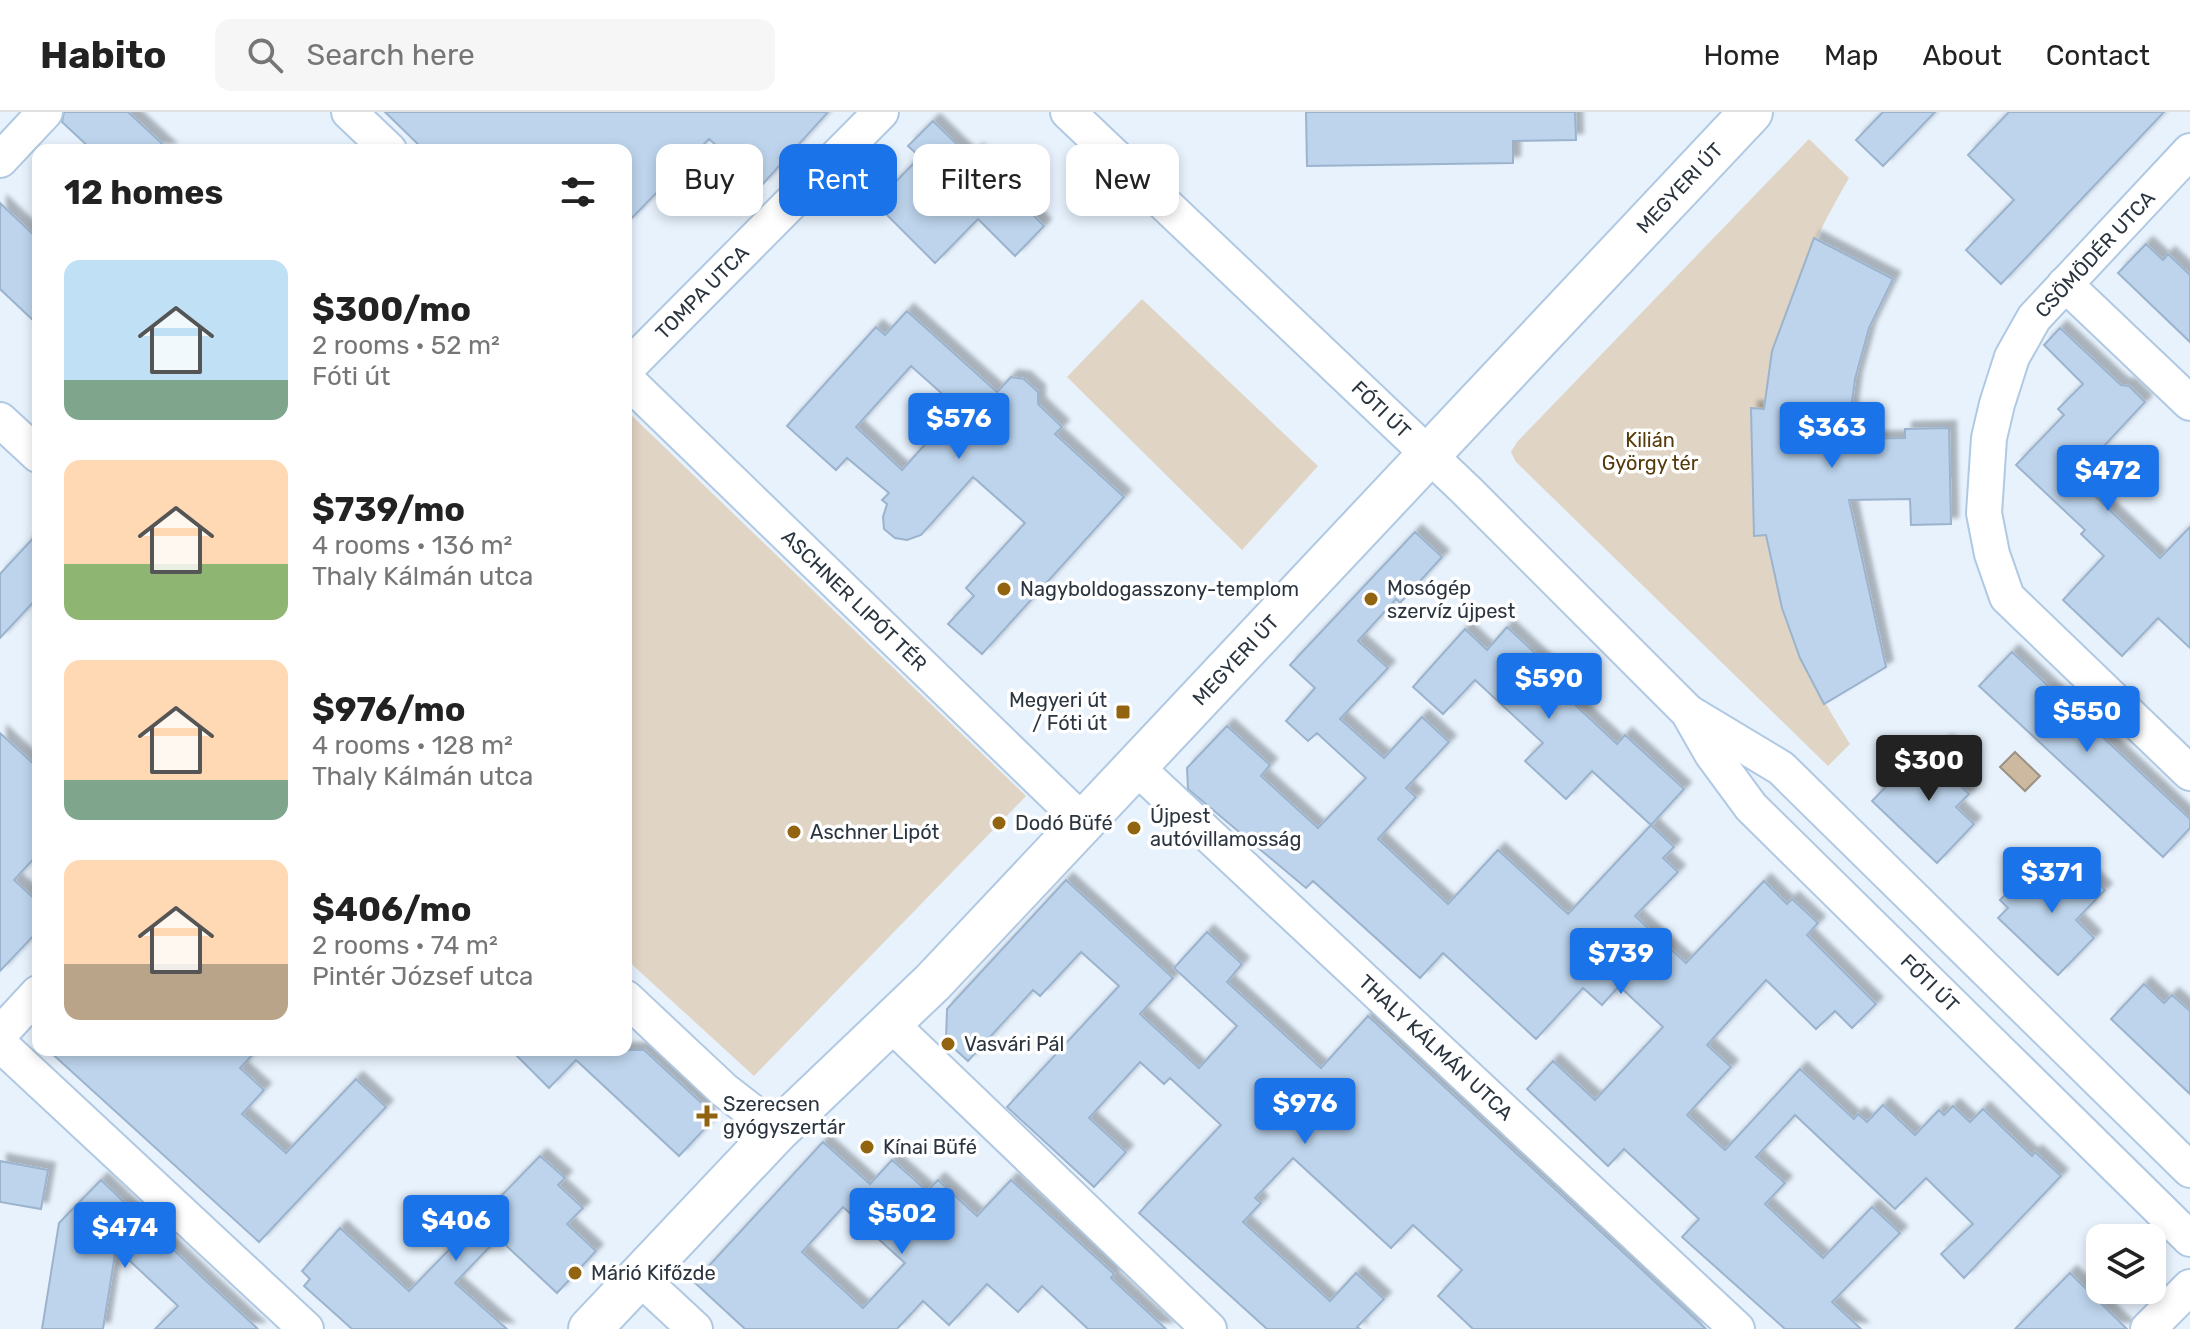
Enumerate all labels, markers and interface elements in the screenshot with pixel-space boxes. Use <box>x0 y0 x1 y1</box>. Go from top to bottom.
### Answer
search box <box>215 19 775 91</box>
text: Habito <box>40 32 167 78</box>
icon: search <box>243 33 287 77</box>
text: Search here <box>307 37 475 73</box>
text: Home <box>1703 39 1780 72</box>
text: Map <box>1824 39 1878 72</box>
text: About <box>1922 39 2002 72</box>
text: Contact <box>2046 39 2150 72</box>
street label: MEGYERI ÚT <box>1631 137 1728 238</box>
chip: Buy <box>656 144 763 216</box>
chip: Rent <box>779 144 897 216</box>
chip: Filters <box>913 144 1050 216</box>
chip: New <box>1066 144 1179 216</box>
icon: filters <box>556 170 600 214</box>
text: 12 homes <box>64 172 223 213</box>
street label: CSÖMÖDÉR UTCA <box>2030 186 2160 322</box>
street label: TOMPA UTCA <box>650 240 754 344</box>
text: $300/mo <box>312 289 471 330</box>
icon: home <box>128 292 224 388</box>
text: 2 rooms · 52 m² <box>312 330 500 361</box>
text: Fóti út <box>312 361 390 392</box>
street label: FÓTI ÚT <box>1347 376 1416 443</box>
pin: $576 <box>912 393 1006 461</box>
pin: $363 <box>1785 402 1879 470</box>
text: $576 <box>926 403 992 434</box>
text: $363 <box>1798 412 1866 443</box>
park label: Kilián György tér <box>1602 428 1699 475</box>
pin: $472 <box>2061 445 2155 513</box>
text: $472 <box>2075 455 2141 486</box>
text: $739/mo <box>312 489 465 530</box>
icon: home <box>128 492 224 588</box>
street label: ASCHNER LIPÓT TÉR <box>777 525 932 676</box>
text: 4 rooms · 136 m² <box>312 530 512 561</box>
text: Thaly Kálmán utca <box>312 561 533 592</box>
place label: Mosógép szervíz újpest <box>1387 576 1516 623</box>
place label: Nagyboldogasszony-templom <box>1020 577 1299 601</box>
marker: Nagyboldogasszony-templom <box>995 580 1013 598</box>
marker: Mosógép szervíz újpest <box>1362 590 1380 608</box>
street label: MEGYERI ÚT <box>1188 610 1284 710</box>
pin: $590 <box>1502 653 1596 721</box>
text: $590 <box>1515 663 1583 694</box>
pin: $550 <box>2040 686 2134 754</box>
place label: Megyeri út / Fóti út <box>1009 688 1107 735</box>
text: $976/mo <box>312 689 465 730</box>
icon: home <box>128 692 224 788</box>
text: $550 <box>2053 696 2121 727</box>
marker: Megyeri út / Fóti út <box>1114 703 1132 721</box>
text: 4 rooms · 128 m² <box>312 730 513 761</box>
pin: $300 <box>1882 735 1976 803</box>
text: $300 <box>1894 745 1964 776</box>
text: Thaly Kálmán utca <box>312 761 533 792</box>
place label: Újpest autóvillamosság <box>1150 804 1301 851</box>
place label: Dodó Büfé <box>1015 811 1113 835</box>
marker: Dodó Büfé <box>990 814 1008 832</box>
marker: Újpest autóvillamosság <box>1125 819 1143 837</box>
place label: Aschner Lipót <box>810 820 940 844</box>
marker: Aschner Lipót <box>785 823 803 841</box>
pin: $371 <box>2005 847 2099 915</box>
text: $371 <box>2021 857 2083 888</box>
text: $406/mo <box>312 889 471 930</box>
icon: home <box>128 892 224 988</box>
pin: $739 <box>1574 928 1668 996</box>
text: 2 rooms · 74 m² <box>312 930 498 961</box>
text: $739 <box>1588 938 1654 969</box>
street label: FÓTI ÚT <box>1896 949 1964 1017</box>
text: Pintér József utca <box>312 961 533 992</box>
street label: THALY KÁLMÁN UTCA <box>1354 970 1518 1125</box>
place label: Vasvári Pál <box>964 1032 1064 1056</box>
marker: Vasvári Pál <box>939 1035 957 1053</box>
pin: $976 <box>1258 1078 1352 1146</box>
text: $976 <box>1272 1088 1338 1119</box>
place label: Szerecsen gyógyszertár <box>723 1092 846 1139</box>
marker: Szerecsen gyógyszertár <box>698 1107 716 1125</box>
place label: Kínai Büfé <box>883 1135 977 1159</box>
marker: Kínai Büfé <box>858 1138 876 1156</box>
pin: $502 <box>855 1188 949 1256</box>
pin: $406 <box>409 1195 503 1263</box>
text: $502 <box>868 1198 936 1229</box>
pin: $474 <box>78 1202 172 1270</box>
text: $406 <box>421 1205 491 1236</box>
text: $474 <box>92 1212 158 1243</box>
map controls <box>2086 1224 2166 1304</box>
button: layers <box>2086 1224 2166 1304</box>
place label: Márió Kifőzde <box>591 1261 716 1285</box>
marker: Márió Kifőzde <box>566 1264 584 1282</box>

